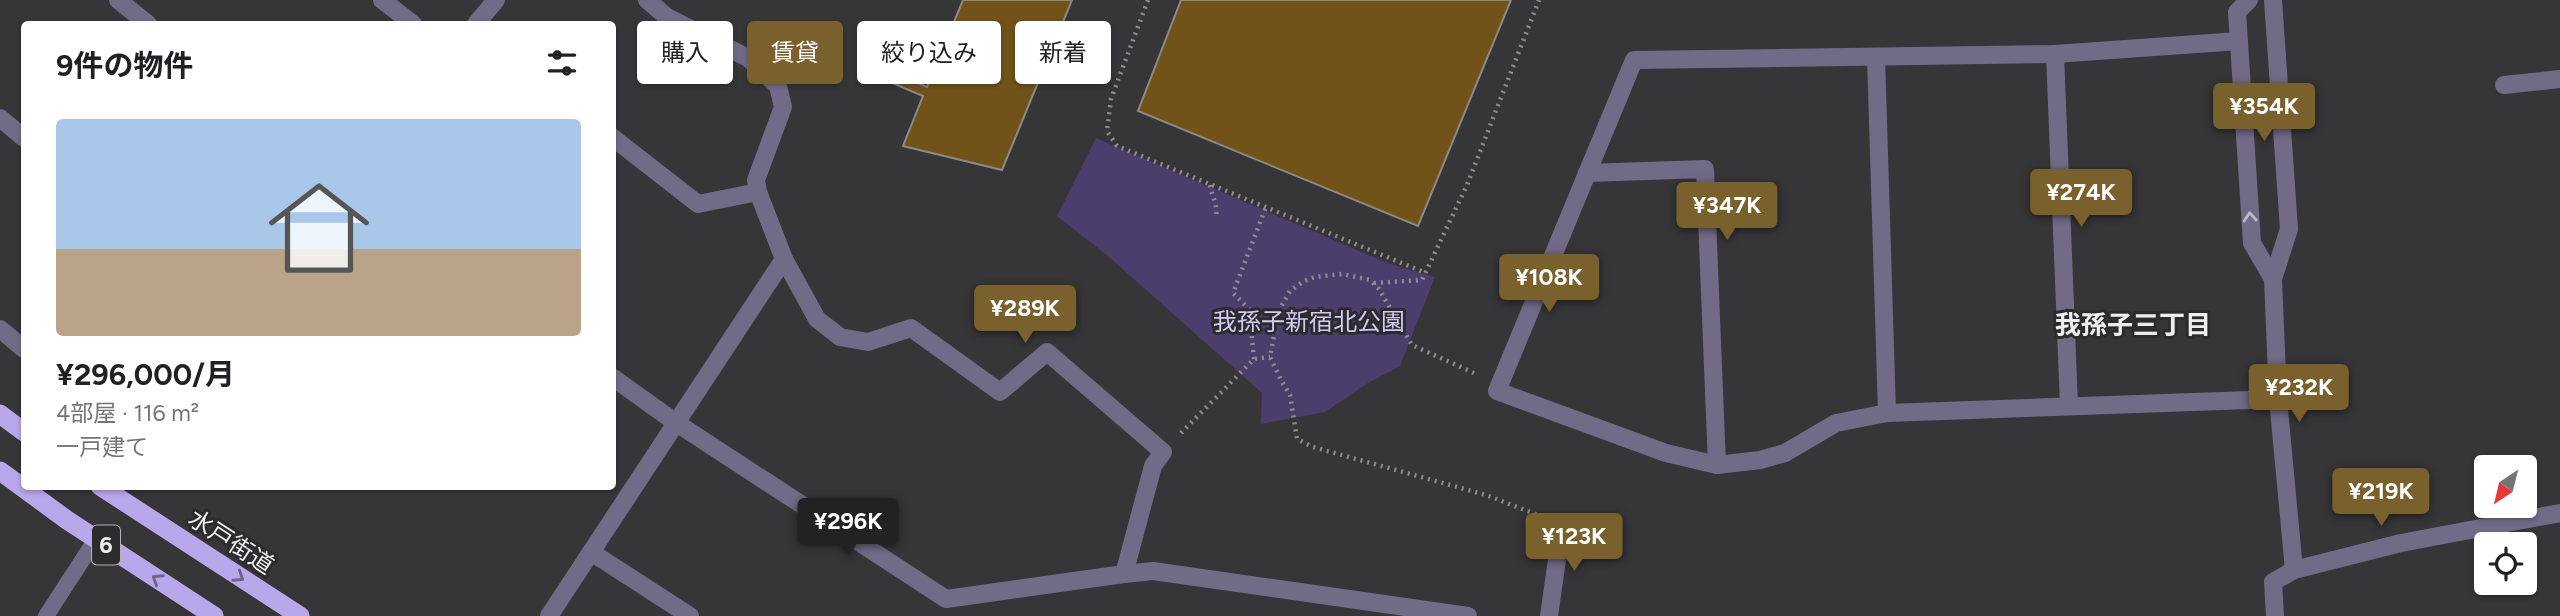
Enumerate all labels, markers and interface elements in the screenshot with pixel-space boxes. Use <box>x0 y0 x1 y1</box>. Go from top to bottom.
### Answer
chip: 購入 <box>637 21 733 84</box>
chip: 賃貸 <box>747 21 843 84</box>
chip: 絞り込み <box>857 21 1001 84</box>
chip: 新着 <box>1015 21 1111 84</box>
icon: filters <box>543 44 581 82</box>
text: 9件の物件 <box>56 47 193 84</box>
pin: ¥354K <box>2215 83 2313 143</box>
text: ¥354K <box>2229 92 2299 120</box>
icon: home <box>256 165 382 291</box>
pin: ¥274K <box>2032 170 2130 229</box>
text: ¥274K <box>2046 178 2116 206</box>
pin: ¥347K <box>1678 182 1776 242</box>
text: ¥347K <box>1692 191 1762 219</box>
one-way arrow <box>2243 211 2258 222</box>
pin: ¥108K <box>1500 254 1598 314</box>
text: ¥108K <box>1515 263 1583 291</box>
pin: ¥289K <box>976 286 1074 345</box>
text: ¥289K <box>990 294 1060 322</box>
park label: 我孫子新宿北公園 <box>1213 307 1405 336</box>
district label: 我孫子三丁目 <box>2055 309 2211 341</box>
text: ¥296,000/月 <box>56 356 235 393</box>
pin: ¥232K <box>2250 364 2348 424</box>
text: ¥232K <box>2265 373 2333 401</box>
text: 4部屋 · 116 m² <box>56 399 199 427</box>
text: 一戸建て <box>56 433 148 461</box>
north arrow <box>2474 455 2538 518</box>
map controls <box>2474 455 2537 595</box>
pin: ¥219K <box>2332 468 2430 528</box>
text: ¥219K <box>2348 477 2414 505</box>
pin: ¥296K <box>799 498 897 558</box>
street label: 水戸街道 <box>183 503 279 580</box>
text: ¥296K <box>813 507 883 535</box>
pin: ¥123K <box>1525 514 1623 573</box>
text: ¥123K <box>1542 522 1606 550</box>
road number: 6 <box>92 526 120 565</box>
button: locate <box>2474 532 2537 595</box>
one-way arrow <box>232 568 245 581</box>
one-way arrow <box>152 575 165 587</box>

